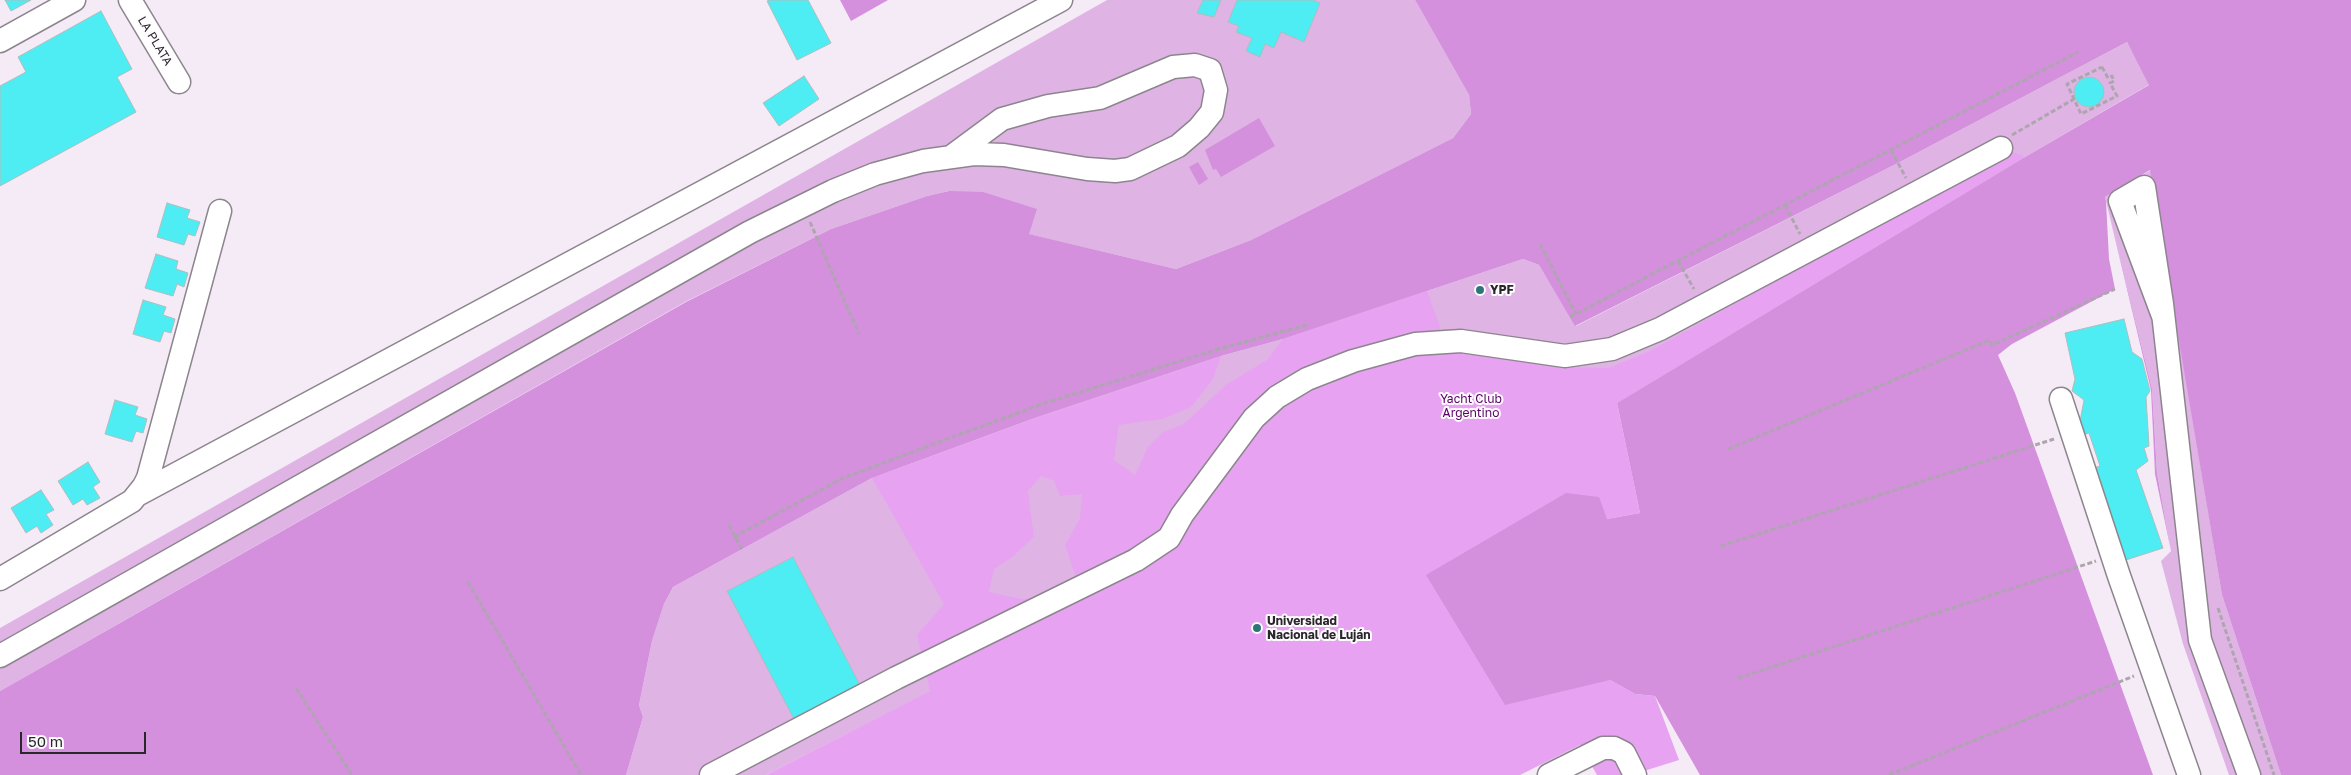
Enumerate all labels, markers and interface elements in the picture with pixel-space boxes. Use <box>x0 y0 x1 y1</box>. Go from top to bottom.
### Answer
street label: LA PLATA <box>135 14 175 68</box>
place label: YPF <box>1490 283 1514 297</box>
marker: YPF <box>1474 284 1486 296</box>
park label: Yacht Club Argentino <box>1440 392 1502 420</box>
place label: Universidad Nacional de Luján <box>1267 614 1371 642</box>
marker: Universidad Nacional de Luján <box>1251 622 1263 634</box>
scale bar <box>22 722 149 754</box>
text: 50 m <box>28 732 63 750</box>

